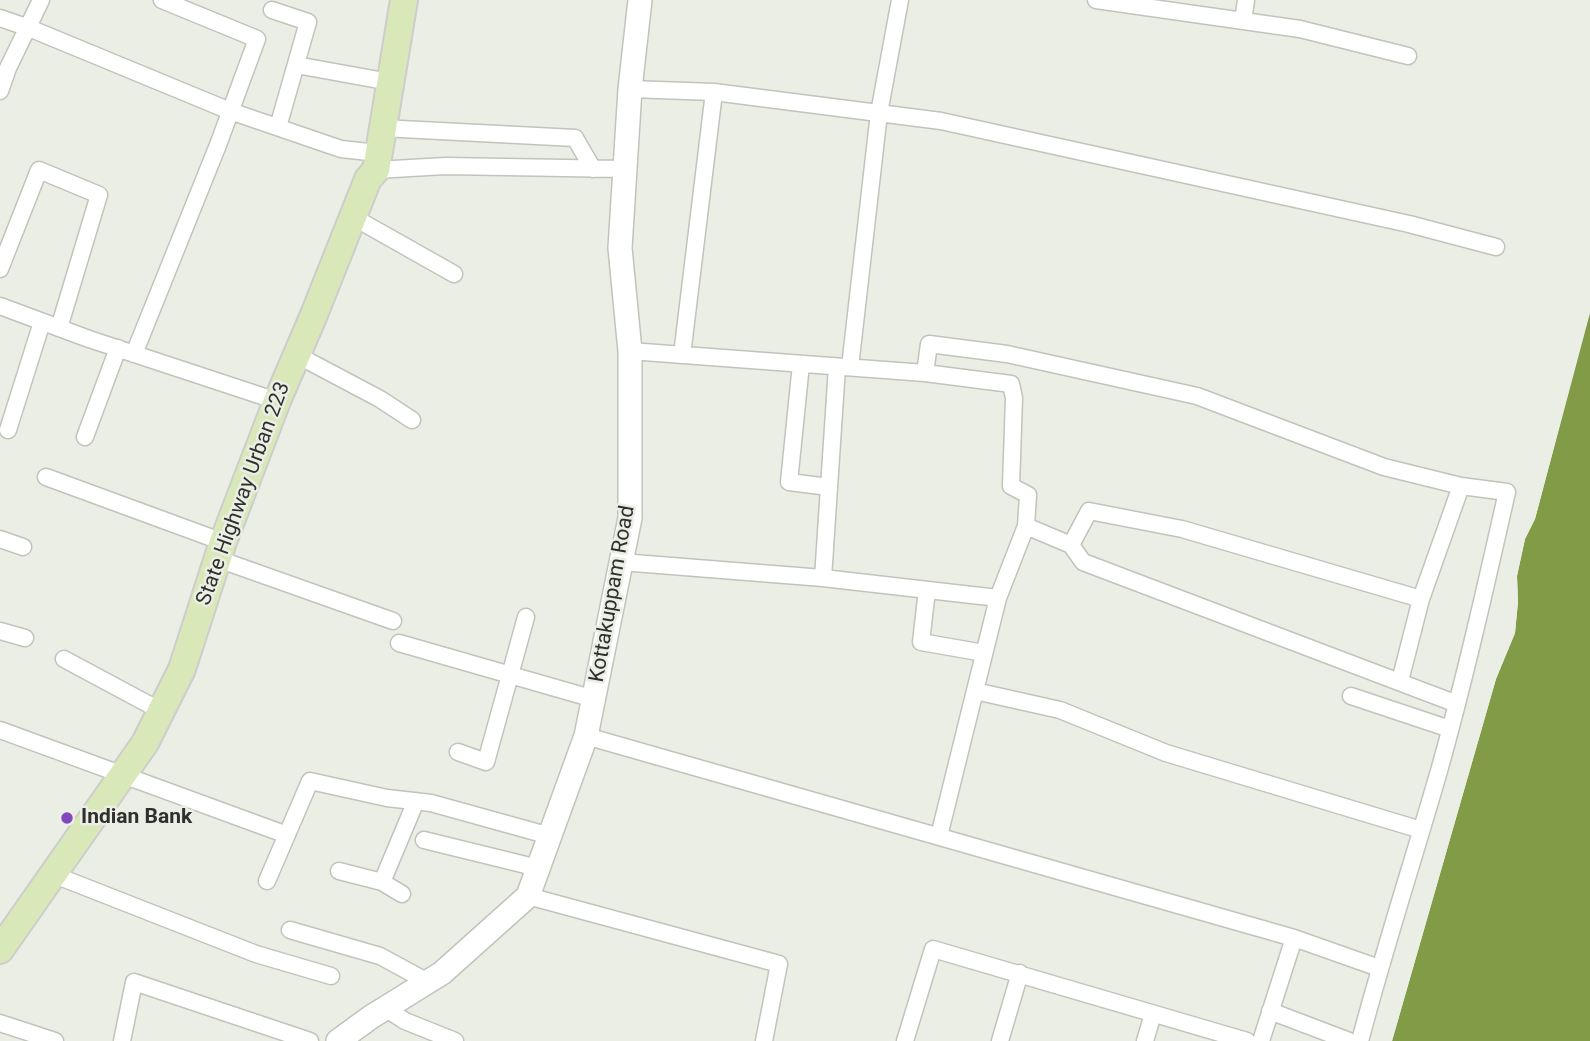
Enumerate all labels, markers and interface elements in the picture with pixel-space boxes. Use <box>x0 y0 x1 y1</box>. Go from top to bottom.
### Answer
street label: State Highway Urban 223 <box>192 379 296 609</box>
street label: Kottakuppam Road <box>585 504 641 684</box>
place label: Indian Bank <box>81 805 192 831</box>
marker: Indian Bank <box>59 810 75 826</box>

